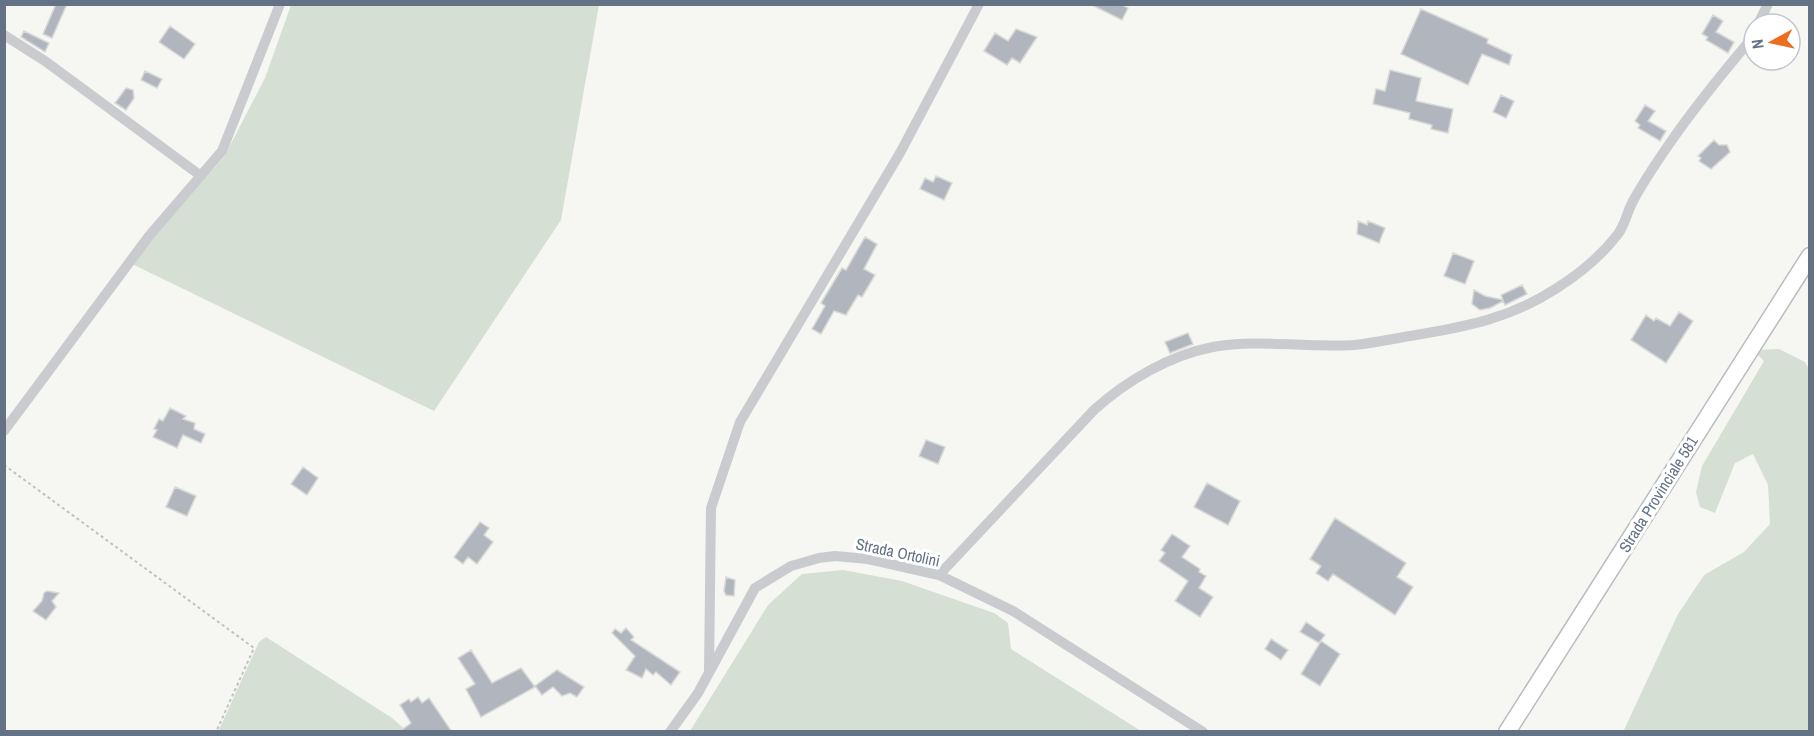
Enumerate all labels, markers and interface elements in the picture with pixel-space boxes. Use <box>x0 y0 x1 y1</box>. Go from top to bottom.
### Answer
north arrow <box>1742 12 1802 72</box>
text: N <box>1746 38 1769 50</box>
street label: Strada Provinciale 581 <box>1613 431 1703 556</box>
street label: Strada Ortolini <box>854 532 942 572</box>

